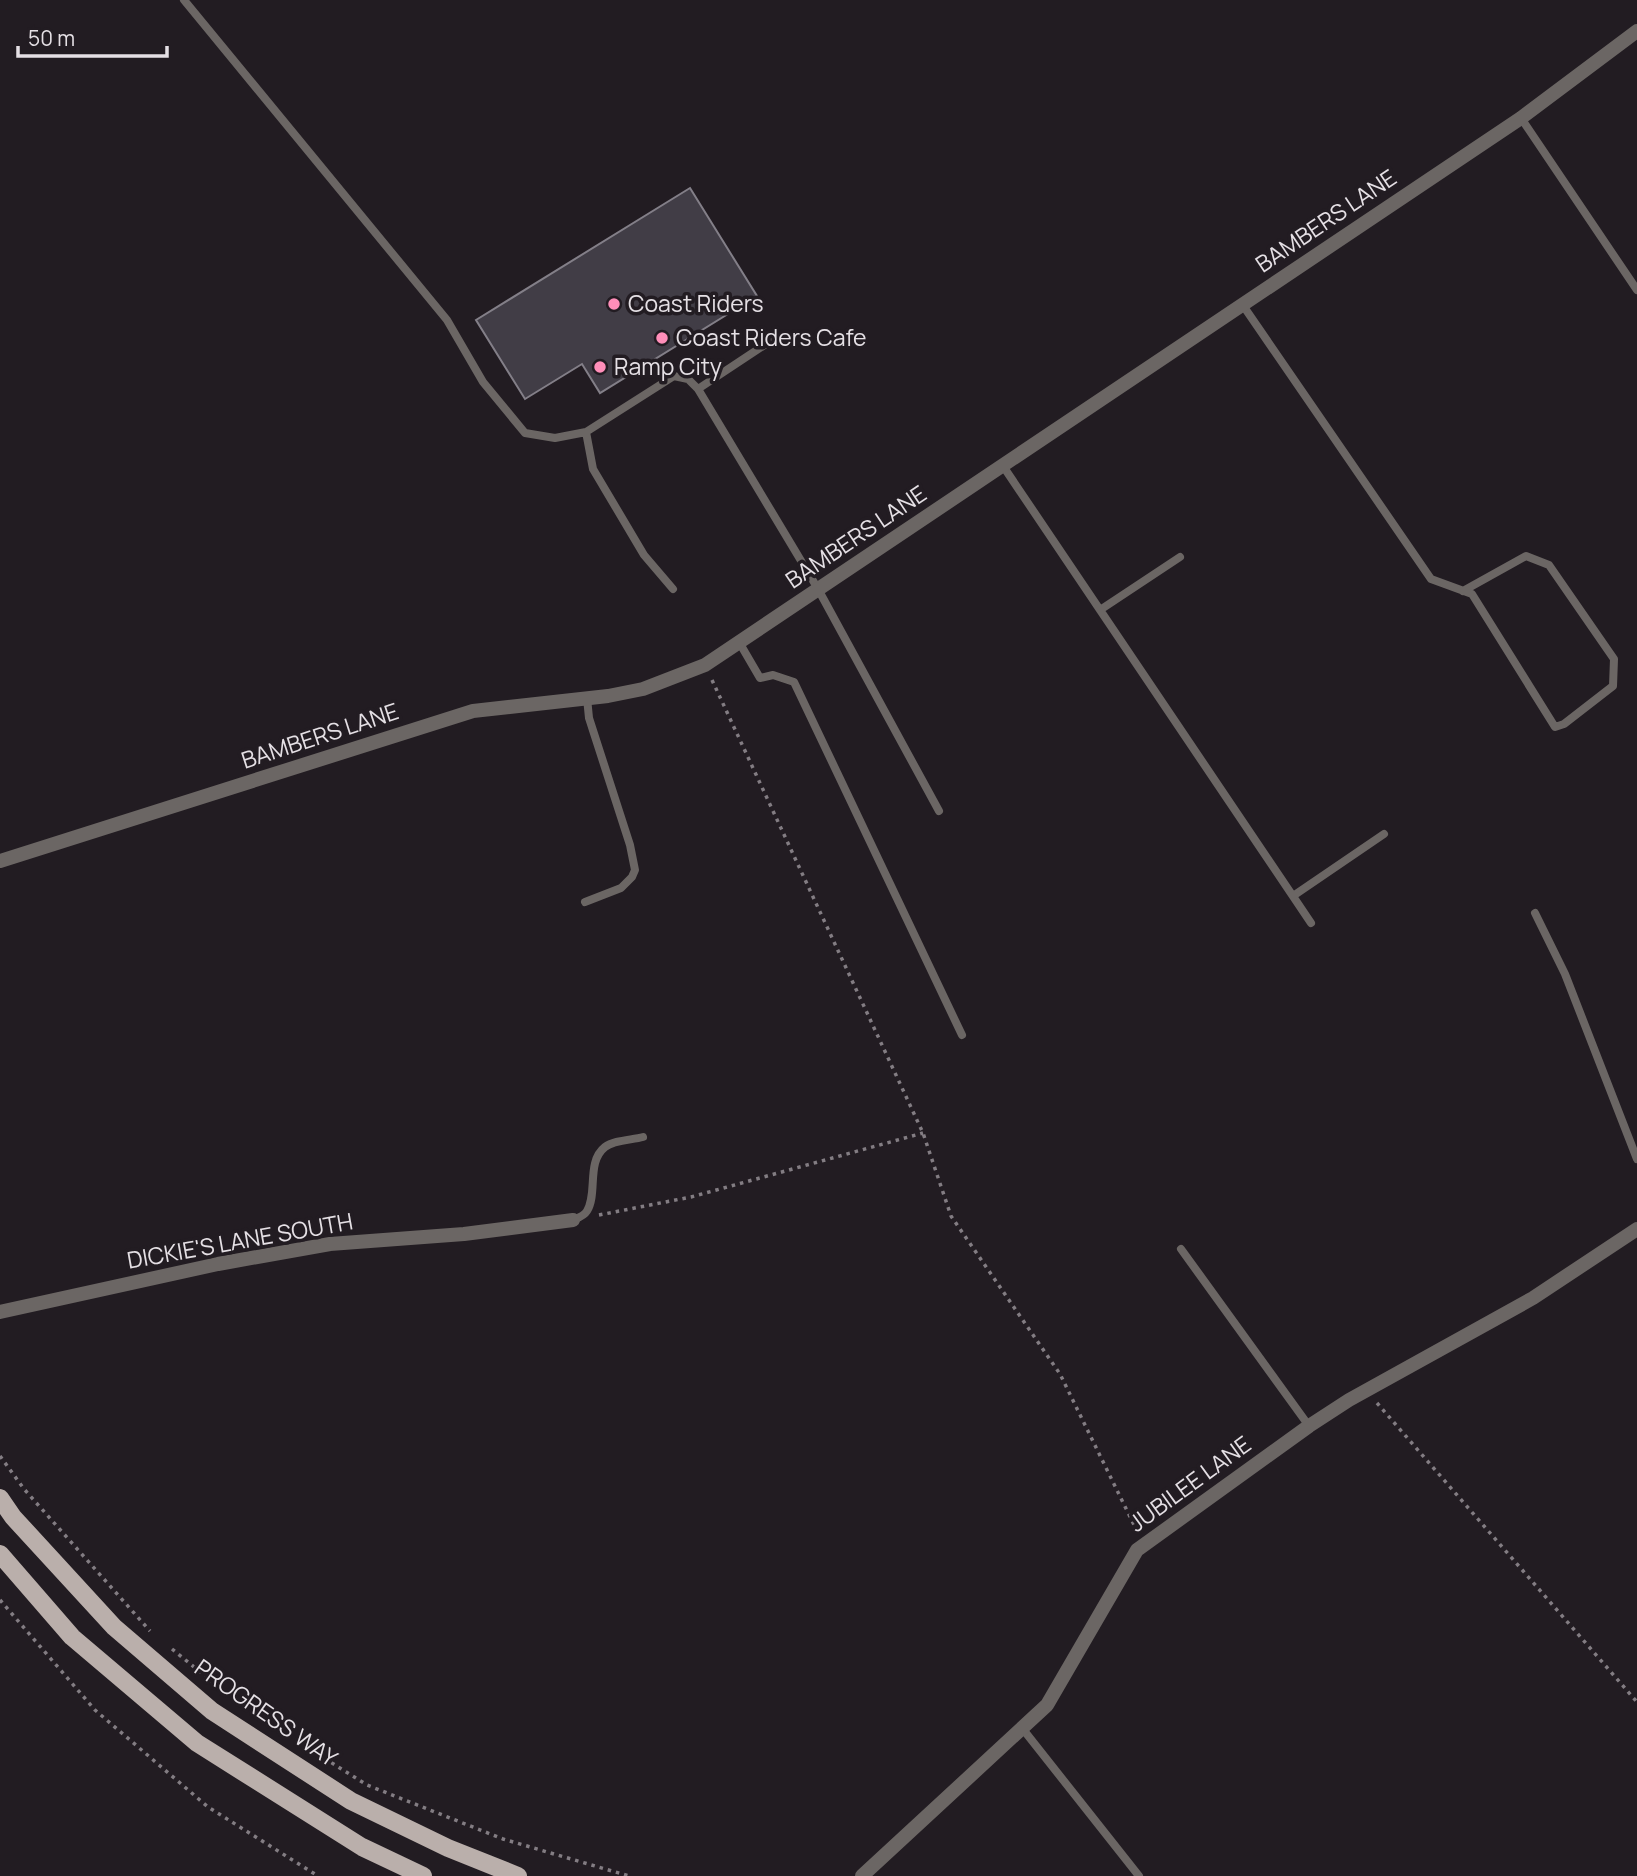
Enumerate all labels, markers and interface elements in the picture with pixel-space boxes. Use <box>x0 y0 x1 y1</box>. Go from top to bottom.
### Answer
scale bar <box>18 14 166 58</box>
text: 50 m <box>28 24 75 52</box>
street label: BAMBERS LANE <box>1249 161 1402 279</box>
place label: Coast Riders <box>628 287 764 319</box>
marker: Coast Riders <box>606 296 622 312</box>
place label: Coast Riders Cafe <box>676 321 867 353</box>
marker: Coast Riders Cafe <box>654 330 670 346</box>
place label: Ramp City <box>614 350 722 382</box>
marker: Ramp City <box>592 359 608 375</box>
street label: BAMBERS LANE <box>779 477 932 595</box>
street label: BAMBERS LANE <box>237 695 402 776</box>
street label: DICKIE'S LANE SOUTH <box>124 1204 355 1276</box>
street label: JUBILEE LANE <box>1122 1428 1257 1538</box>
street label: PROGRESS WAY <box>189 1651 345 1773</box>

